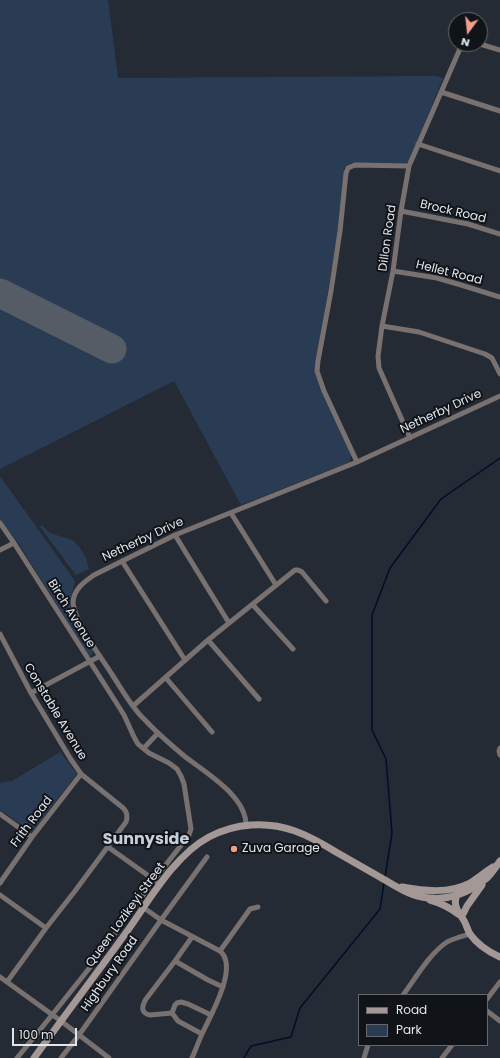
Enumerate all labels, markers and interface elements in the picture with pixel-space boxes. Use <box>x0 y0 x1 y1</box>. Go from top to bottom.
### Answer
north arrow <box>448 12 488 52</box>
text: N <box>459 34 471 51</box>
street label: Brock Road <box>419 197 487 227</box>
street label: Dillon Road <box>376 204 400 272</box>
street label: Hellet Road <box>414 258 484 288</box>
street label: Netherby Drive <box>398 387 484 437</box>
street label: Netherby Drive <box>100 515 186 565</box>
street label: Birch Avenue <box>44 577 98 651</box>
street label: Constable Avenue <box>20 661 90 763</box>
street label: Frith Road <box>8 794 56 850</box>
district label: Sunnyside <box>103 830 189 850</box>
place label: Zuva Garage <box>242 842 320 856</box>
marker: Zuva Garage <box>229 844 239 854</box>
street label: Queen Lozikeyi Street <box>83 860 169 970</box>
street label: Highbury Road <box>79 934 141 1014</box>
legend <box>358 994 488 1046</box>
text: Road <box>396 1001 427 1018</box>
scale bar <box>14 1020 79 1046</box>
text: Park <box>396 1021 422 1038</box>
text: 100 m <box>19 1026 53 1043</box>

